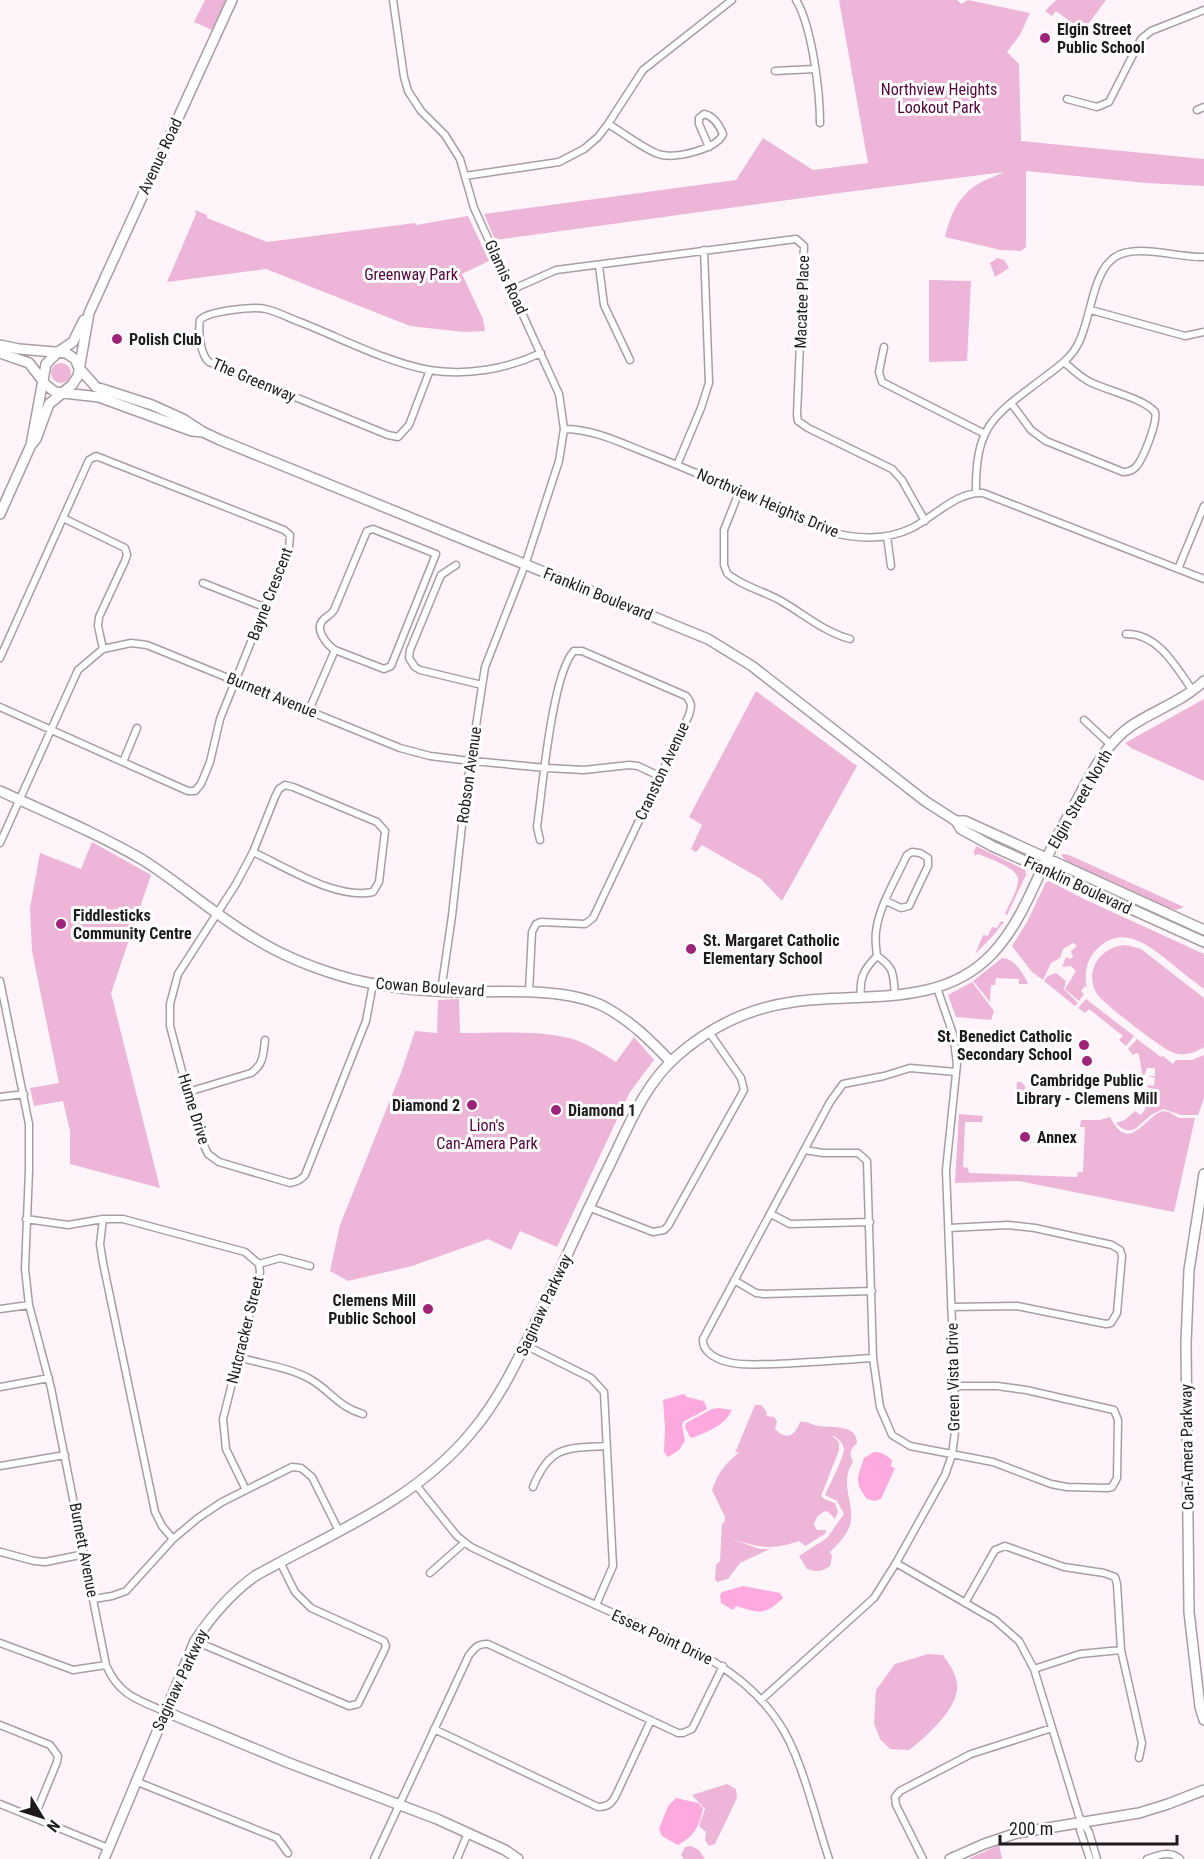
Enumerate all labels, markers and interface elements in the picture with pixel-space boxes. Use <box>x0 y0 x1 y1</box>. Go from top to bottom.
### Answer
place label: Elgin Street Public School <box>1057 20 1145 57</box>
marker: Elgin Street Public School <box>1038 31 1052 45</box>
park label: Northview Heights Lookout Park <box>881 80 997 117</box>
street label: Avenue Road <box>134 115 186 197</box>
street label: Glamis Road <box>481 237 531 317</box>
street label: Macatee Place <box>791 255 813 349</box>
park label: Greenway Park <box>364 265 459 284</box>
place label: Polish Club <box>129 330 202 349</box>
marker: Polish Club <box>110 332 124 346</box>
street label: The Greenway <box>209 354 299 406</box>
street label: Northview Heights Drive <box>694 465 842 541</box>
street label: Bayne Crescent <box>244 545 296 643</box>
street label: Franklin Boulevard <box>541 563 655 625</box>
street label: Burnett Avenue <box>224 668 320 722</box>
street label: Cranston Avenue <box>631 719 693 823</box>
street label: Robson Avenue <box>453 726 485 824</box>
street label: Elgin Street North <box>1044 746 1116 852</box>
street label: Franklin Boulevard <box>1021 852 1135 918</box>
place label: Fiddlesticks Community Centre <box>73 906 192 943</box>
marker: Fiddlesticks Community Centre <box>54 917 68 931</box>
place label: St. Margaret Catholic Elementary School <box>703 931 840 968</box>
marker: St. Margaret Catholic Elementary School <box>684 942 698 956</box>
street label: Cowan Boulevard <box>375 974 485 1000</box>
place label: St. Benedict Catholic Secondary School <box>937 1027 1072 1064</box>
marker: St. Benedict Catholic Secondary School <box>1077 1038 1091 1052</box>
marker: Cambridge Public Library - Clemens Mill <box>1080 1054 1094 1068</box>
street label: Hume Drive <box>174 1071 214 1147</box>
place label: Cambridge Public Library - Clemens Mill <box>1016 1071 1158 1108</box>
place label: Diamond 2 <box>392 1096 460 1115</box>
marker: Diamond 2 <box>465 1098 479 1112</box>
place label: Diamond 1 <box>568 1101 636 1120</box>
marker: Diamond 1 <box>549 1103 563 1117</box>
park label: Lion's Can-Amera Park <box>436 1116 539 1153</box>
place label: Annex <box>1037 1128 1078 1147</box>
marker: Annex <box>1018 1130 1032 1144</box>
street label: Saginaw Parkway <box>512 1251 576 1359</box>
street label: Nutcracker Street <box>222 1274 268 1386</box>
place label: Clemens Mill Public School <box>328 1291 416 1328</box>
marker: Clemens Mill Public School <box>421 1302 435 1316</box>
street label: Green Vista Drive <box>943 1323 963 1431</box>
street label: Can-Amera Parkway <box>1176 1383 1198 1510</box>
street label: Burnett Avenue <box>66 1501 102 1599</box>
street label: Essex Point Drive <box>608 1605 716 1669</box>
street label: Saginaw Parkway <box>148 1626 212 1734</box>
north arrow <box>12 1787 72 1847</box>
scale bar <box>1000 1808 1177 1846</box>
text: N <box>43 1816 64 1836</box>
text: 200 m <box>1009 1818 1053 1839</box>

